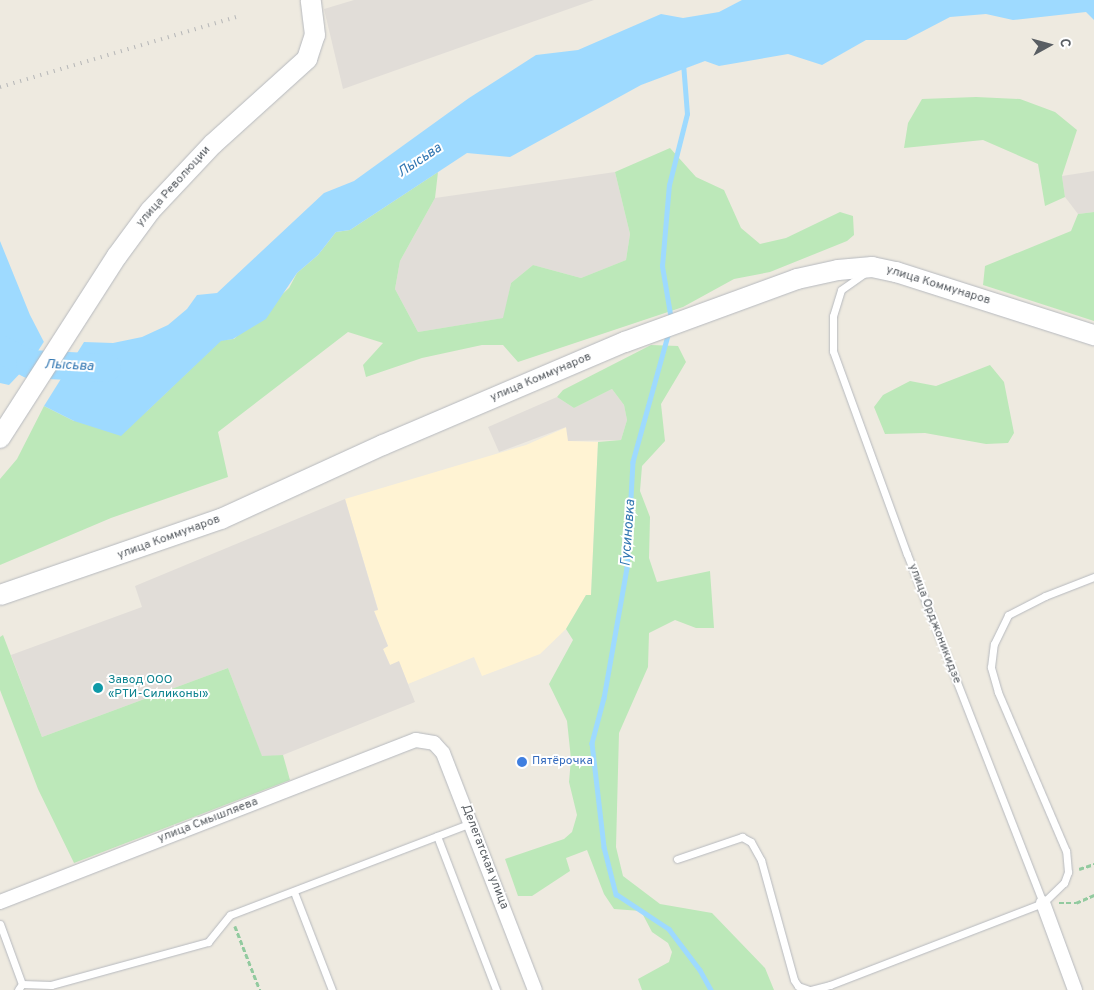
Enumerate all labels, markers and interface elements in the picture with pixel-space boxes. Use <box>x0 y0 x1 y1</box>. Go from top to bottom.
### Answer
north arrow <box>1024 20 1074 70</box>
text: С <box>1055 38 1073 49</box>
water label: Лысьва <box>395 140 445 182</box>
street label: улица Революции <box>134 143 214 231</box>
street label: улица Коммунаров <box>884 263 992 309</box>
street label: улица Коммунаров <box>488 350 594 406</box>
water label: Лысьва <box>44 356 94 376</box>
water label: Гусиновка <box>618 499 640 567</box>
street label: улица Коммунаров <box>116 513 222 563</box>
street label: улица Орджоникидзе <box>904 562 964 686</box>
place label: Завод ООО «РТИ-Силиконы» <box>108 674 208 702</box>
marker: Завод ООО «РТИ-Силиконы» <box>92 682 104 694</box>
place label: Пятёрочка <box>532 755 593 769</box>
marker: Пятёрочка <box>516 756 528 768</box>
street label: улица Смышляева <box>156 795 260 847</box>
street label: Делегатская улица <box>457 803 511 911</box>

